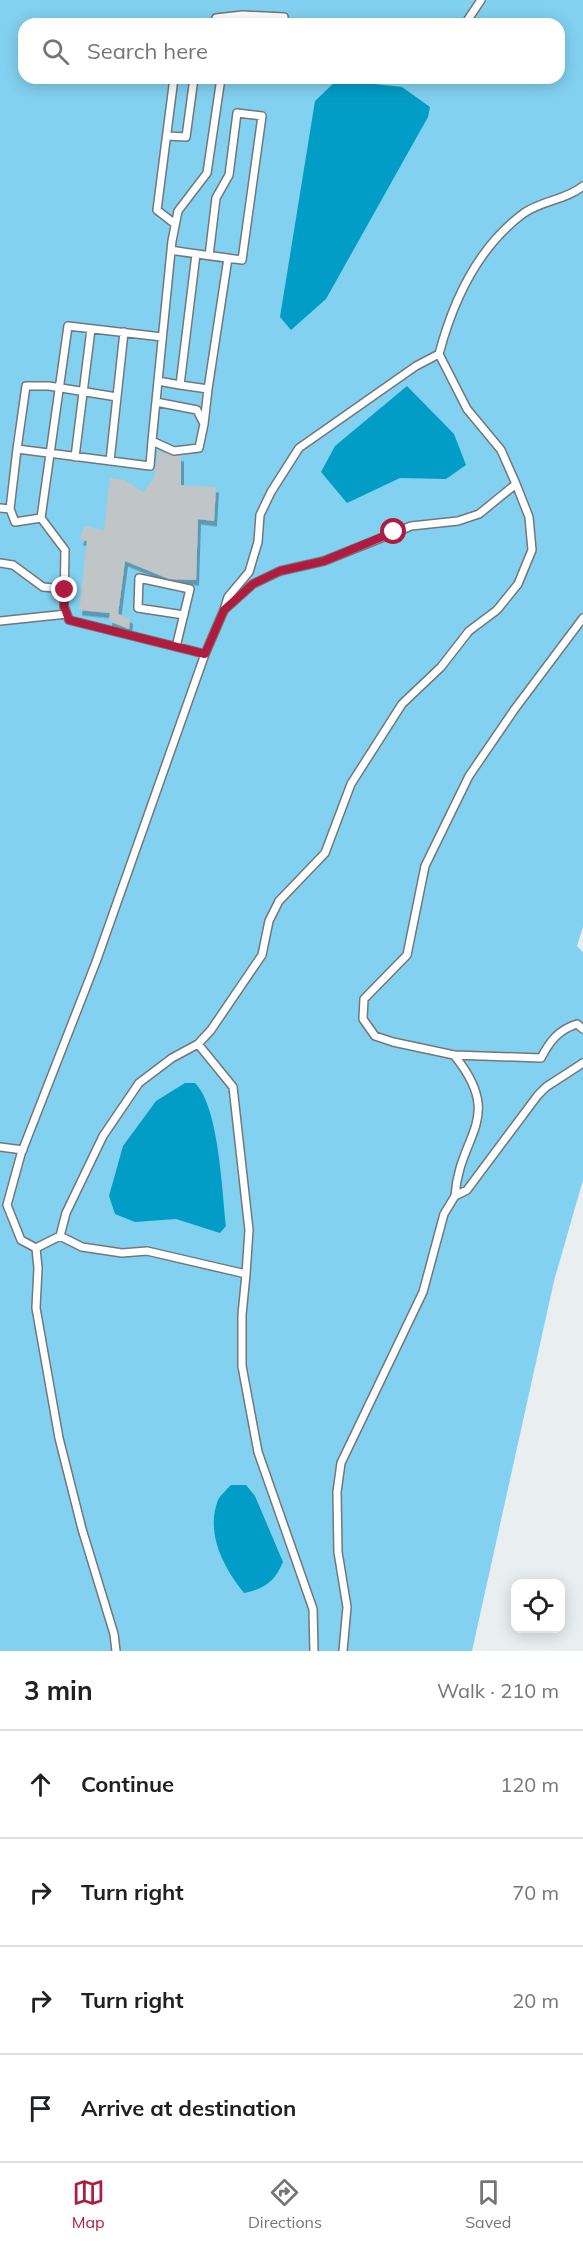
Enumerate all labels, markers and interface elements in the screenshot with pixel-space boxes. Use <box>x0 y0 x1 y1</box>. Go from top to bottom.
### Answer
search box <box>18 18 565 84</box>
icon: search <box>39 35 72 68</box>
text: Search here <box>87 37 208 65</box>
route start <box>380 518 406 544</box>
route end <box>51 576 77 602</box>
map controls <box>511 1579 565 1633</box>
button: locate <box>511 1579 565 1633</box>
text: 3 min <box>24 1674 93 1707</box>
text: Walk · 210 m <box>437 1678 559 1703</box>
icon: ahead <box>24 1768 57 1801</box>
text: Continue <box>81 1770 174 1798</box>
text: 120 m <box>500 1772 559 1797</box>
icon: right <box>24 1876 57 1909</box>
text: Turn right <box>81 1878 184 1906</box>
text: 70 m <box>512 1880 559 1905</box>
icon: right <box>24 1984 57 2017</box>
text: Turn right <box>81 1986 184 2014</box>
text: 20 m <box>512 1988 559 2013</box>
icon: arrive <box>24 2092 57 2125</box>
text: Arrive at destination <box>81 2094 296 2122</box>
tab: Map <box>72 2176 105 2232</box>
tab: Directions <box>248 2176 322 2232</box>
tab: Saved <box>465 2176 511 2232</box>

